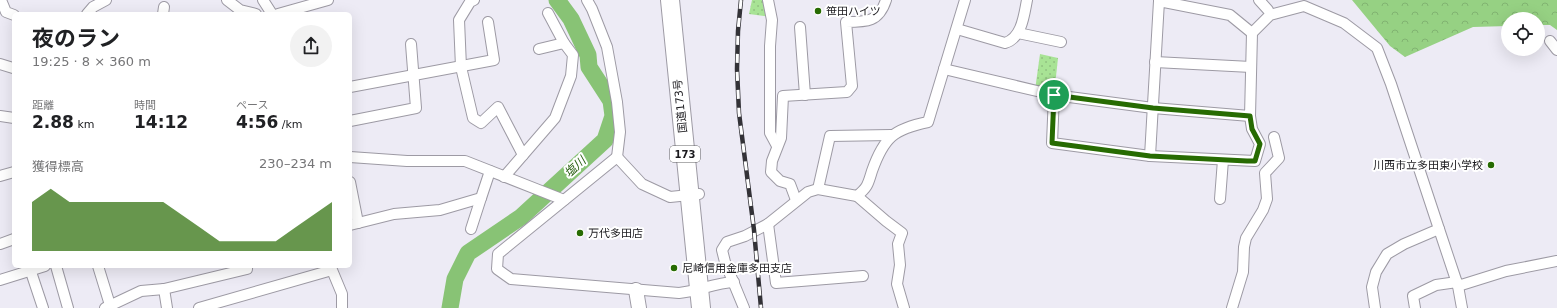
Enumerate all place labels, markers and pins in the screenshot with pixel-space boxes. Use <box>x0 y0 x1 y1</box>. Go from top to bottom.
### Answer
place label: 笹田ハイツ <box>826 5 881 18</box>
marker: 笹田ハイツ <box>813 6 823 16</box>
pin <box>1037 78 1071 112</box>
place label: 川西市立多田東小学校 <box>1373 159 1483 172</box>
marker: 川西市立多田東小学校 <box>1486 160 1496 170</box>
place label: 万代多田店 <box>588 227 643 240</box>
marker: 万代多田店 <box>575 228 585 238</box>
place label: 尼崎信用金庫多田支店 <box>682 262 792 275</box>
marker: 尼崎信用金庫多田支店 <box>669 263 679 273</box>

